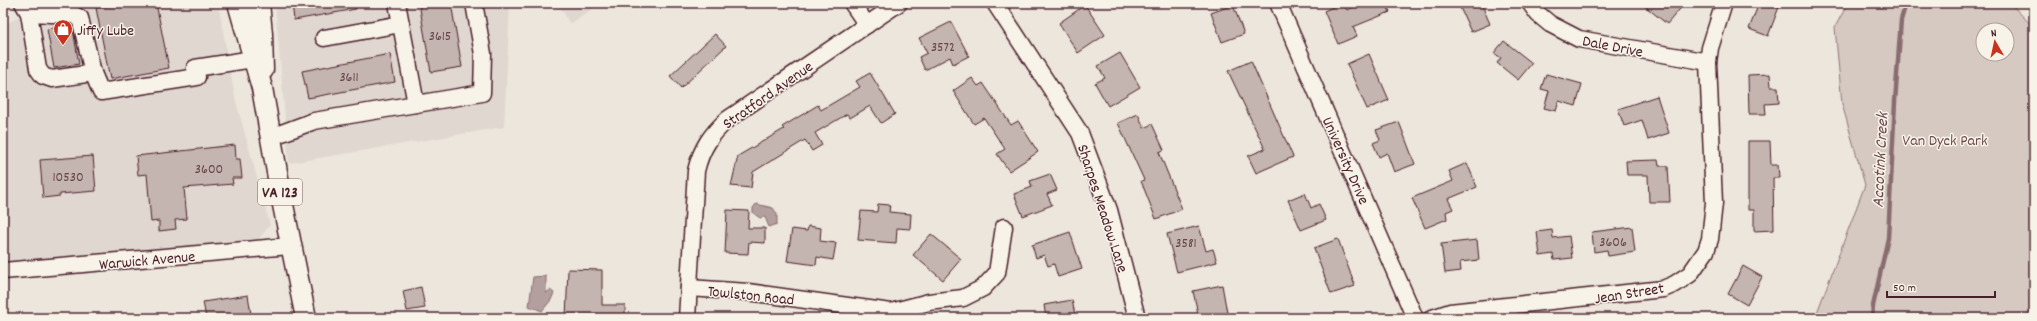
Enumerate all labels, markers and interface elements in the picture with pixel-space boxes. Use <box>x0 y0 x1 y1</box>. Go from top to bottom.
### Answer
shop icon: Jiffy Lube <box>52 18 74 46</box>
place label: Jiffy Lube <box>77 20 134 43</box>
north arrow <box>1975 22 2015 62</box>
text: N <box>1990 26 1998 42</box>
house number: 3615 <box>429 27 451 47</box>
street label: Dale Drive <box>1580 30 1645 65</box>
house number: 3572 <box>931 38 955 58</box>
street label: Stratford Avenue <box>718 56 818 136</box>
house number: 3611 <box>339 68 359 88</box>
water label: Accotink Creek <box>1868 110 1897 208</box>
street label: University Drive <box>1315 113 1374 209</box>
park label: Van Dyck Park <box>1903 130 1987 153</box>
street label: Sharpes Meadow Lane <box>1070 142 1133 276</box>
house number: 3600 <box>195 160 223 180</box>
house number: 10530 <box>52 168 84 188</box>
road number: VA 123 <box>258 179 302 205</box>
house number: 3606 <box>1599 233 1627 253</box>
house number: 3581 <box>1175 234 1197 254</box>
street label: Warwick Avenue <box>98 246 196 277</box>
scale bar <box>1887 273 1995 299</box>
street label: Jean Street <box>1593 278 1666 311</box>
text: 50 m <box>1893 280 1916 297</box>
street label: Towlston Road <box>706 281 795 312</box>

